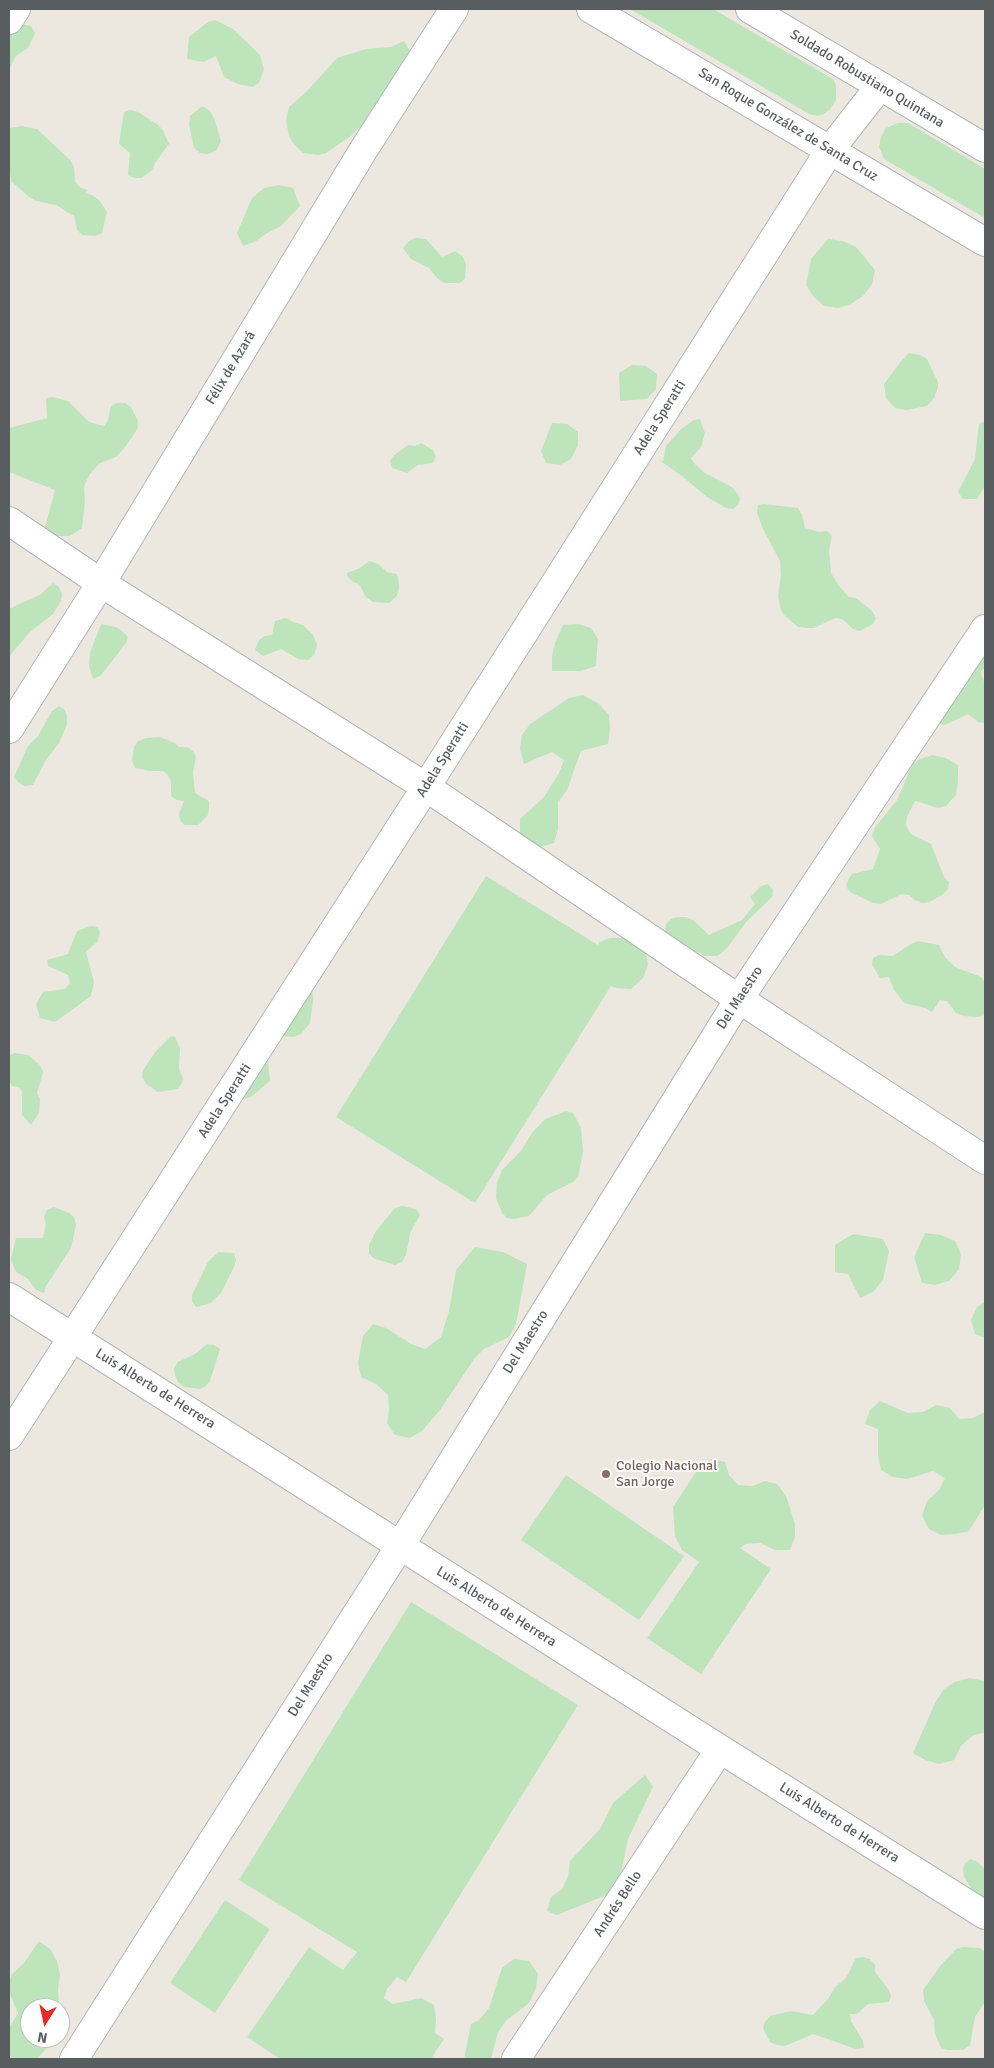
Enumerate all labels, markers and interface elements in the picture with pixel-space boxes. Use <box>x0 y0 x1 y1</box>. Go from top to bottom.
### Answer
street label: Soldado Robustiano Quintana <box>787 26 947 132</box>
street label: San Roque González de Santa Cruz <box>695 65 881 185</box>
street label: Félix de Azará <box>202 328 260 408</box>
street label: Adela Speratti <box>630 377 690 459</box>
street label: Adela Speratti <box>413 719 473 801</box>
street label: Del Maestro <box>713 963 767 1033</box>
street label: Adela Speratti <box>195 1061 255 1141</box>
street label: Del Maestro <box>500 1307 552 1377</box>
street label: Luis Alberto de Herrera <box>92 1345 218 1433</box>
place label: Colegio Nacional San Jorge <box>616 1458 717 1490</box>
marker: Colegio Nacional San Jorge <box>600 1468 612 1480</box>
street label: Luis Alberto de Herrera <box>433 1563 559 1651</box>
street label: Del Maestro <box>285 1650 337 1720</box>
street label: Luis Alberto de Herrera <box>776 1779 902 1867</box>
street label: Andrés Bello <box>590 1868 646 1940</box>
north arrow <box>20 1998 70 2048</box>
text: N <box>36 2028 49 2046</box>

